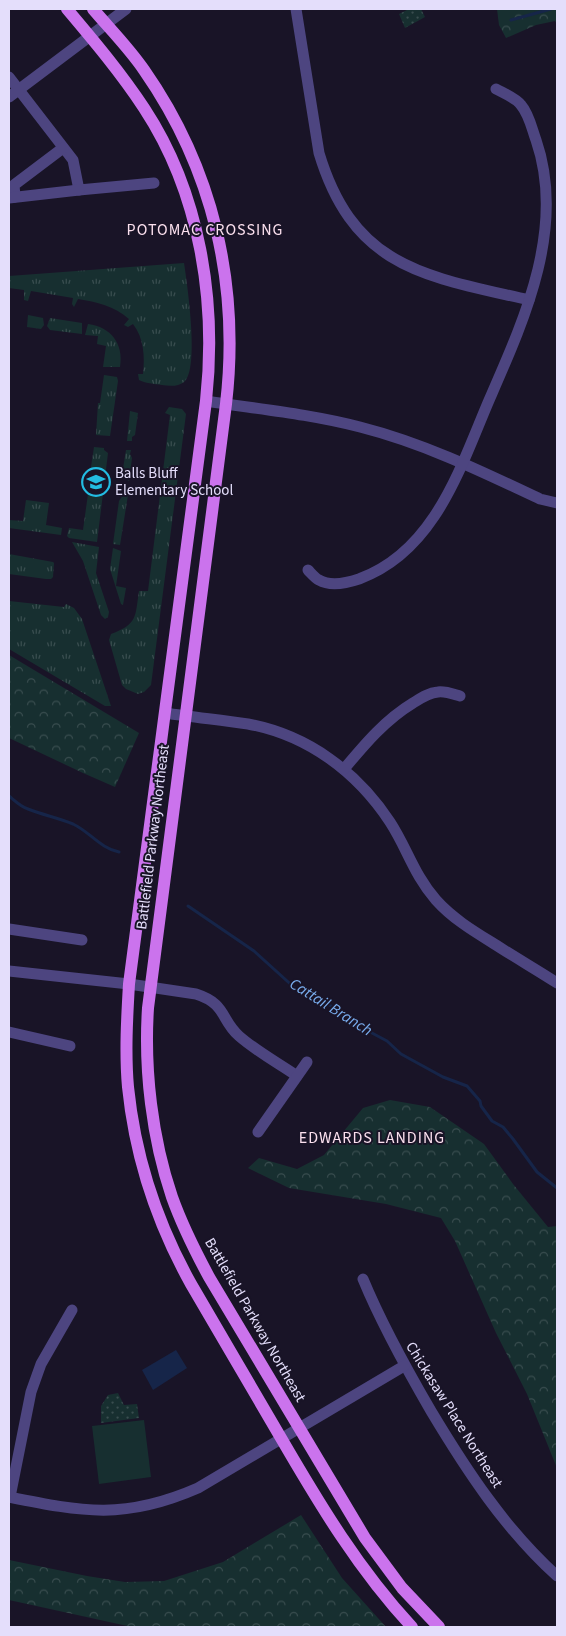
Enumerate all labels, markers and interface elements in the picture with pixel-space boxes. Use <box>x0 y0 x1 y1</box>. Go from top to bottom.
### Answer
district label: POTOMAC CROSSING <box>127 219 283 241</box>
place label: Balls Bluff Elementary School <box>115 463 233 501</box>
school or university icon: Balls Bluff Elementary School <box>81 467 111 497</box>
street label: Battlefield Parkway Northeast <box>131 743 175 931</box>
water label: Cattail Branch <box>285 973 377 1041</box>
district label: EDWARDS LANDING <box>299 1127 445 1149</box>
street label: Battlefield Parkway Northeast <box>199 1234 311 1406</box>
street label: Chickasaw Place Northeast <box>400 1338 508 1492</box>

